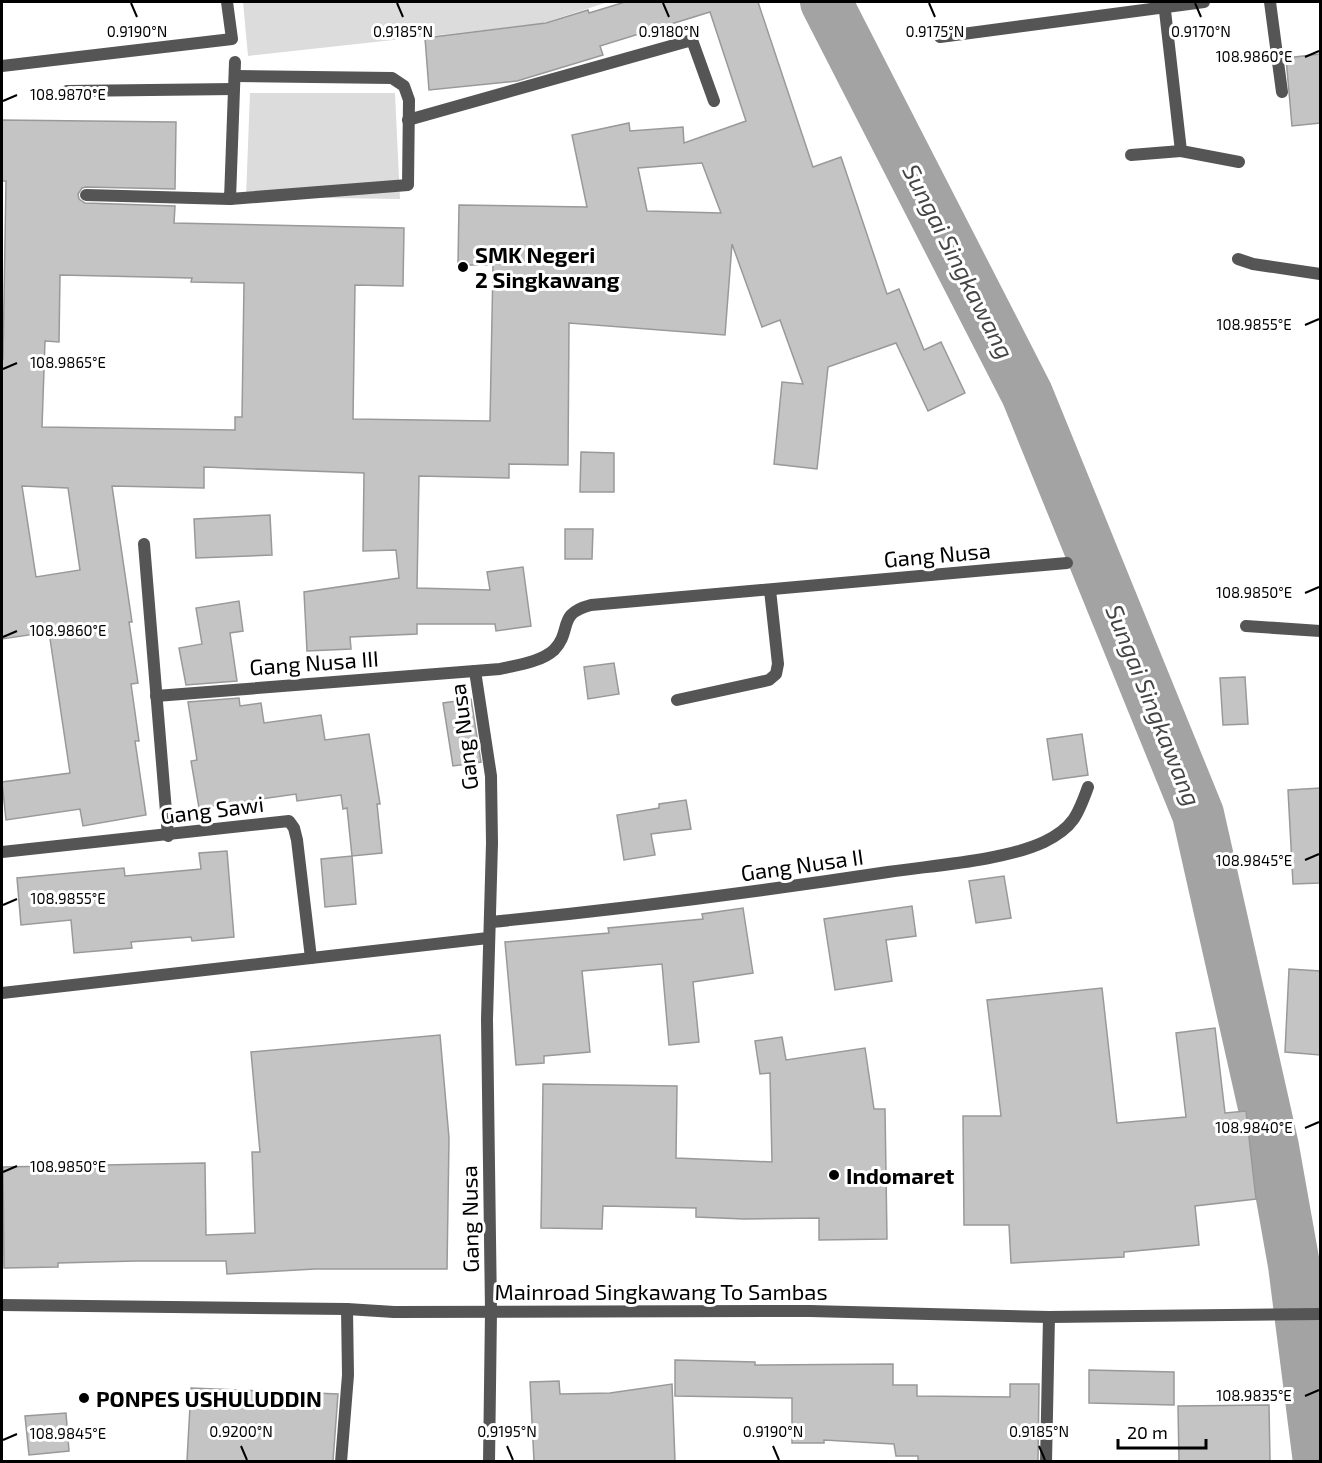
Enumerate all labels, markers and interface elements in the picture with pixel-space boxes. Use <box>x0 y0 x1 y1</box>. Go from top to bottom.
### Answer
text: 0.9190°N <box>107 22 167 40</box>
text: 0.9185°N <box>373 22 433 40</box>
text: 0.9180°N <box>638 22 700 40</box>
text: 0.9175°N <box>906 22 964 40</box>
text: 0.9170°N <box>1171 22 1231 40</box>
text: 108.9860°E <box>1216 47 1292 65</box>
text: 108.9870°E <box>30 85 106 103</box>
water label: Sungai Singkawang <box>897 159 1021 363</box>
place label: SMK Negeri 2 Singkawang <box>475 241 620 292</box>
marker: SMK Negeri 2 Singkawang <box>456 260 470 274</box>
text: 108.9855°E <box>1216 315 1292 333</box>
text: 108.9865°E <box>30 353 106 371</box>
street label: Gang Nusa <box>882 536 992 572</box>
text: 108.9850°E <box>1216 583 1292 601</box>
water label: Sungai Singkawang <box>1100 600 1208 810</box>
text: 108.9860°E <box>30 621 106 639</box>
street label: Gang Nusa III <box>249 645 379 679</box>
street label: Gang Nusa <box>444 682 482 792</box>
street label: Gang Sawi <box>159 790 265 828</box>
street label: Gang Nusa II <box>739 843 865 885</box>
text: 108.9845°E <box>1216 851 1292 869</box>
text: 108.9855°E <box>30 889 106 907</box>
text: 108.9840°E <box>1215 1118 1293 1136</box>
text: 108.9850°E <box>30 1157 106 1175</box>
place label: Indomaret <box>846 1162 954 1188</box>
street label: Gang Nusa <box>455 1165 483 1273</box>
marker: Indomaret <box>827 1168 841 1182</box>
street label: Mainroad Singkawang To Sambas <box>494 1278 828 1304</box>
place label: PONPES USHULUDDIN <box>96 1385 322 1411</box>
text: 108.9835°E <box>1216 1386 1292 1404</box>
marker: PONPES USHULUDDIN <box>77 1391 91 1405</box>
scale bar <box>1118 1412 1206 1450</box>
text: 20 m <box>1127 1421 1168 1443</box>
text: 0.9200°N <box>209 1422 273 1440</box>
text: 0.9195°N <box>477 1422 537 1440</box>
text: 0.9190°N <box>743 1422 803 1440</box>
text: 0.9185°N <box>1009 1422 1069 1440</box>
text: 108.9845°E <box>30 1424 106 1442</box>

